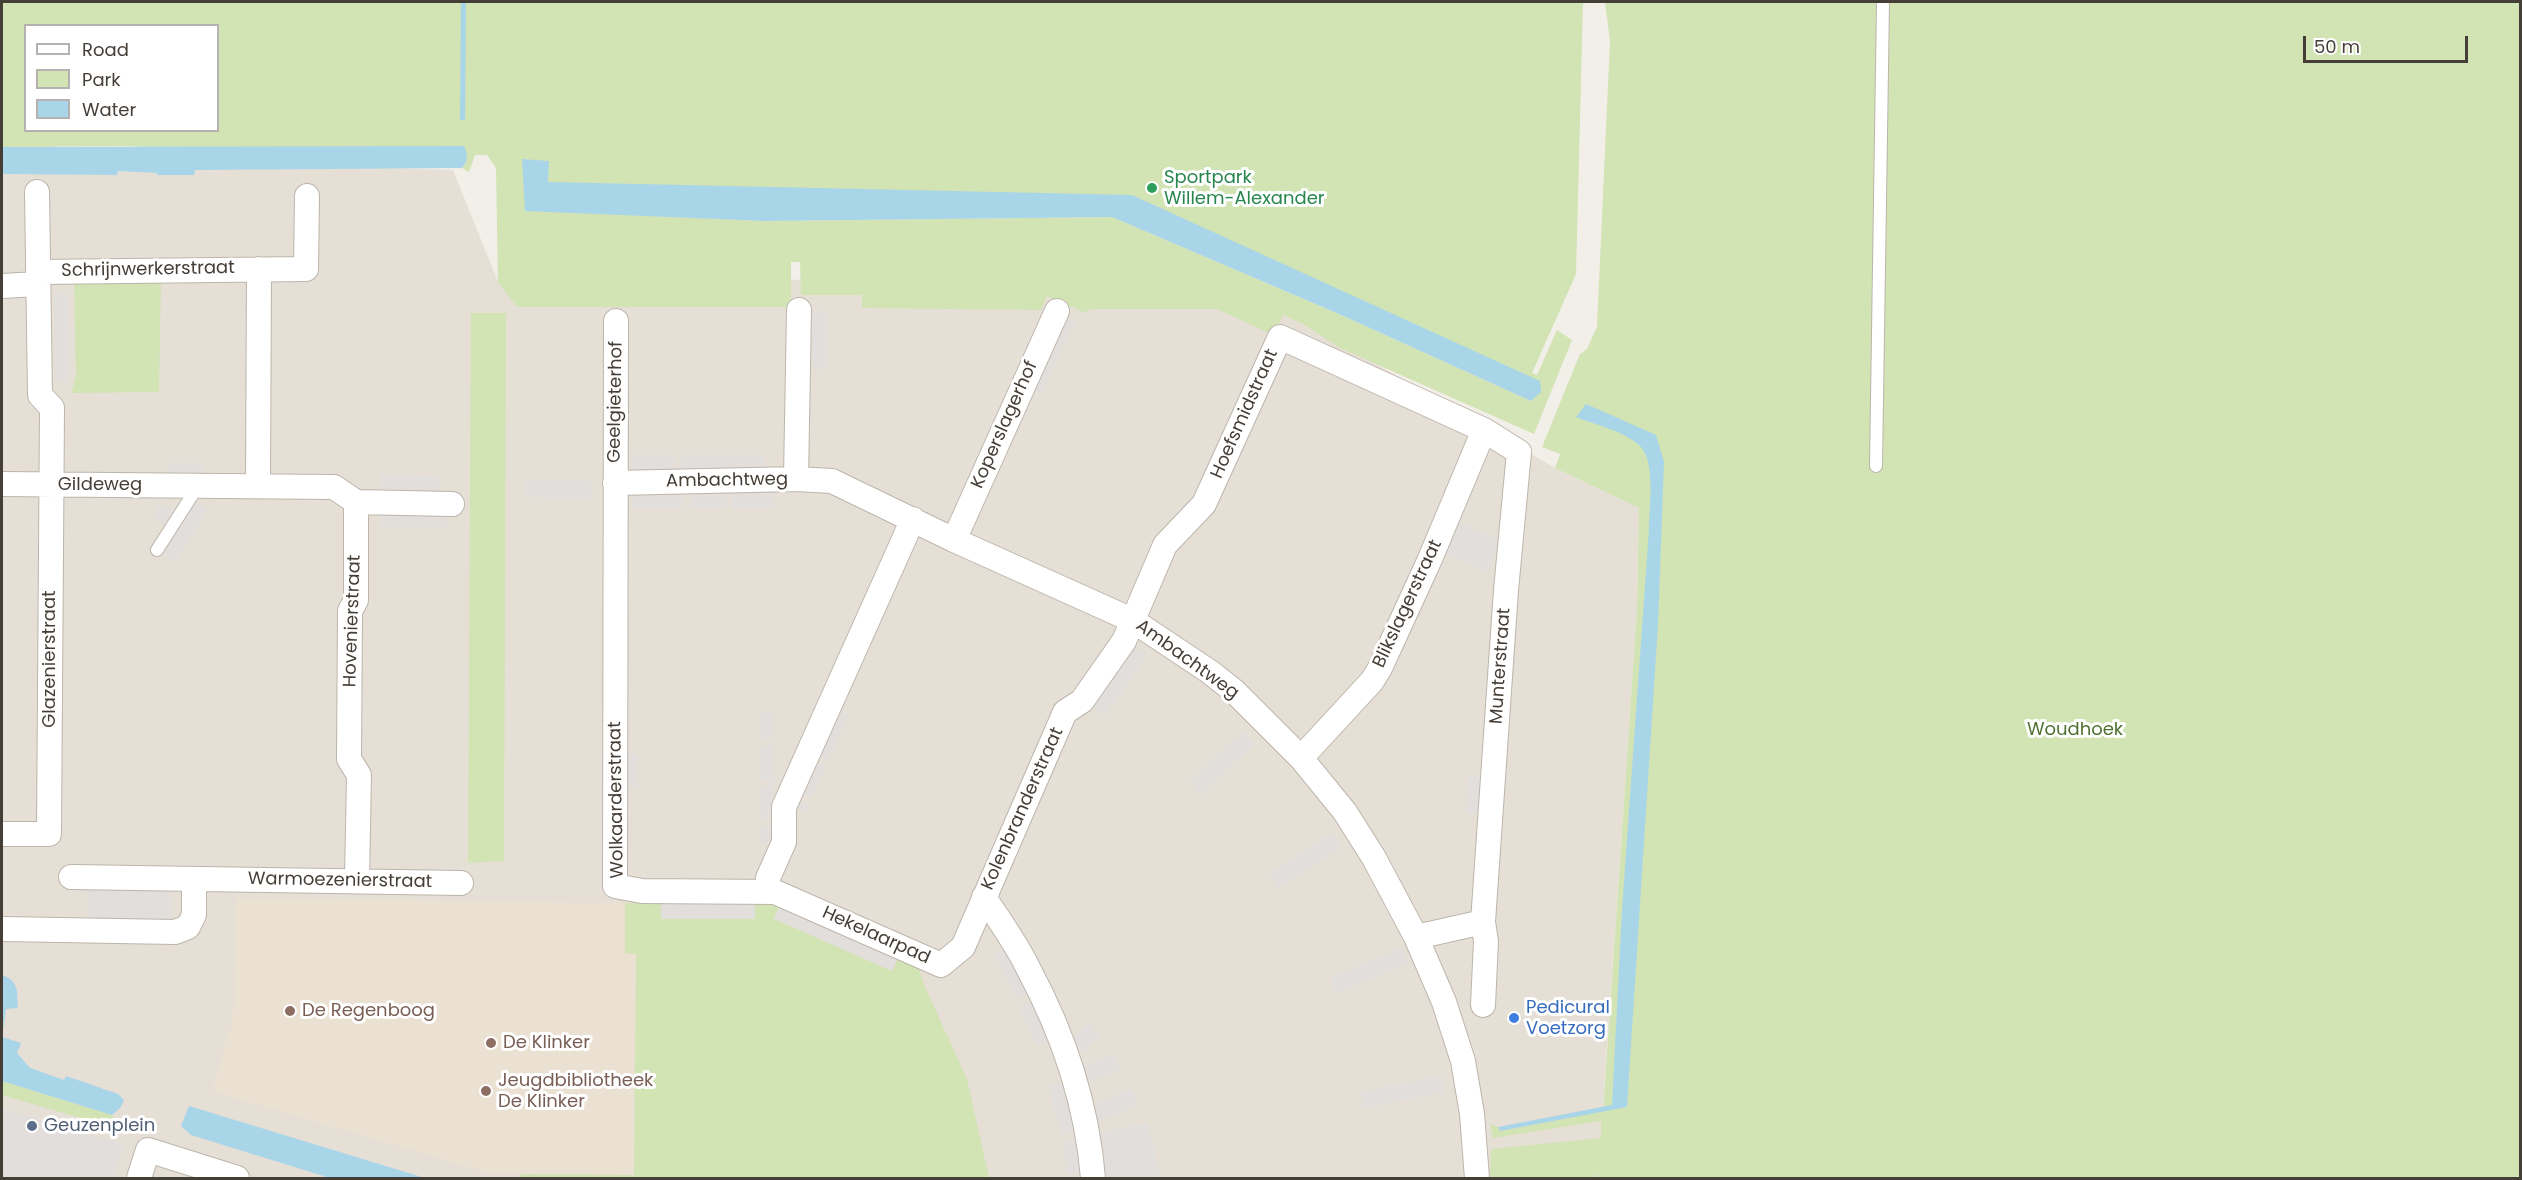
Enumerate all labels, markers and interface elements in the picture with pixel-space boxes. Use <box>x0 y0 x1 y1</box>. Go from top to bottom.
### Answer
legend <box>24 24 219 132</box>
scale bar <box>2306 24 2471 62</box>
text: 50 m <box>2314 34 2360 59</box>
text: Road <box>82 37 129 62</box>
text: Park <box>82 67 121 92</box>
text: Water <box>82 97 136 122</box>
place label: Sportpark Willem-Alexander <box>1164 167 1325 210</box>
marker: Sportpark Willem-Alexander <box>1145 181 1159 195</box>
street label: Schrijnwerkerstraat <box>61 258 235 282</box>
street label: Geelgieterhof <box>604 341 628 463</box>
street label: Hoefsmidstraat <box>1207 346 1283 482</box>
street label: Koperslagerhof <box>967 358 1043 492</box>
street label: Ambachtweg <box>666 469 788 493</box>
street label: Gildeweg <box>58 474 142 496</box>
street label: Blikslagerstraat <box>1369 537 1447 671</box>
street label: Hovenierstraat <box>340 554 366 688</box>
street label: Glazenierstraat <box>39 590 61 728</box>
street label: Munterstraat <box>1486 607 1516 725</box>
street label: Ambachtweg <box>1131 615 1243 705</box>
park label: Woudhoek <box>2027 719 2123 741</box>
street label: Wolkaarderstraat <box>605 721 629 879</box>
street label: Kolenbranderstraat <box>977 724 1069 894</box>
street label: Warmoezenierstraat <box>248 869 432 893</box>
street label: Hekelaarpad <box>819 903 933 969</box>
place label: Pedicural Voetzorg <box>1526 997 1610 1040</box>
place label: De Regenboog <box>302 1000 435 1022</box>
marker: De Regenboog <box>283 1004 297 1018</box>
marker: Pedicural Voetzorg <box>1507 1011 1521 1025</box>
place label: De Klinker <box>503 1032 590 1054</box>
marker: De Klinker <box>484 1036 498 1050</box>
place label: Jeugdbibliotheek De Klinker <box>498 1070 653 1112</box>
marker: Jeugdbibliotheek De Klinker <box>479 1084 493 1098</box>
place label: Geuzenplein <box>44 1115 155 1137</box>
marker: Geuzenplein <box>25 1119 39 1133</box>

